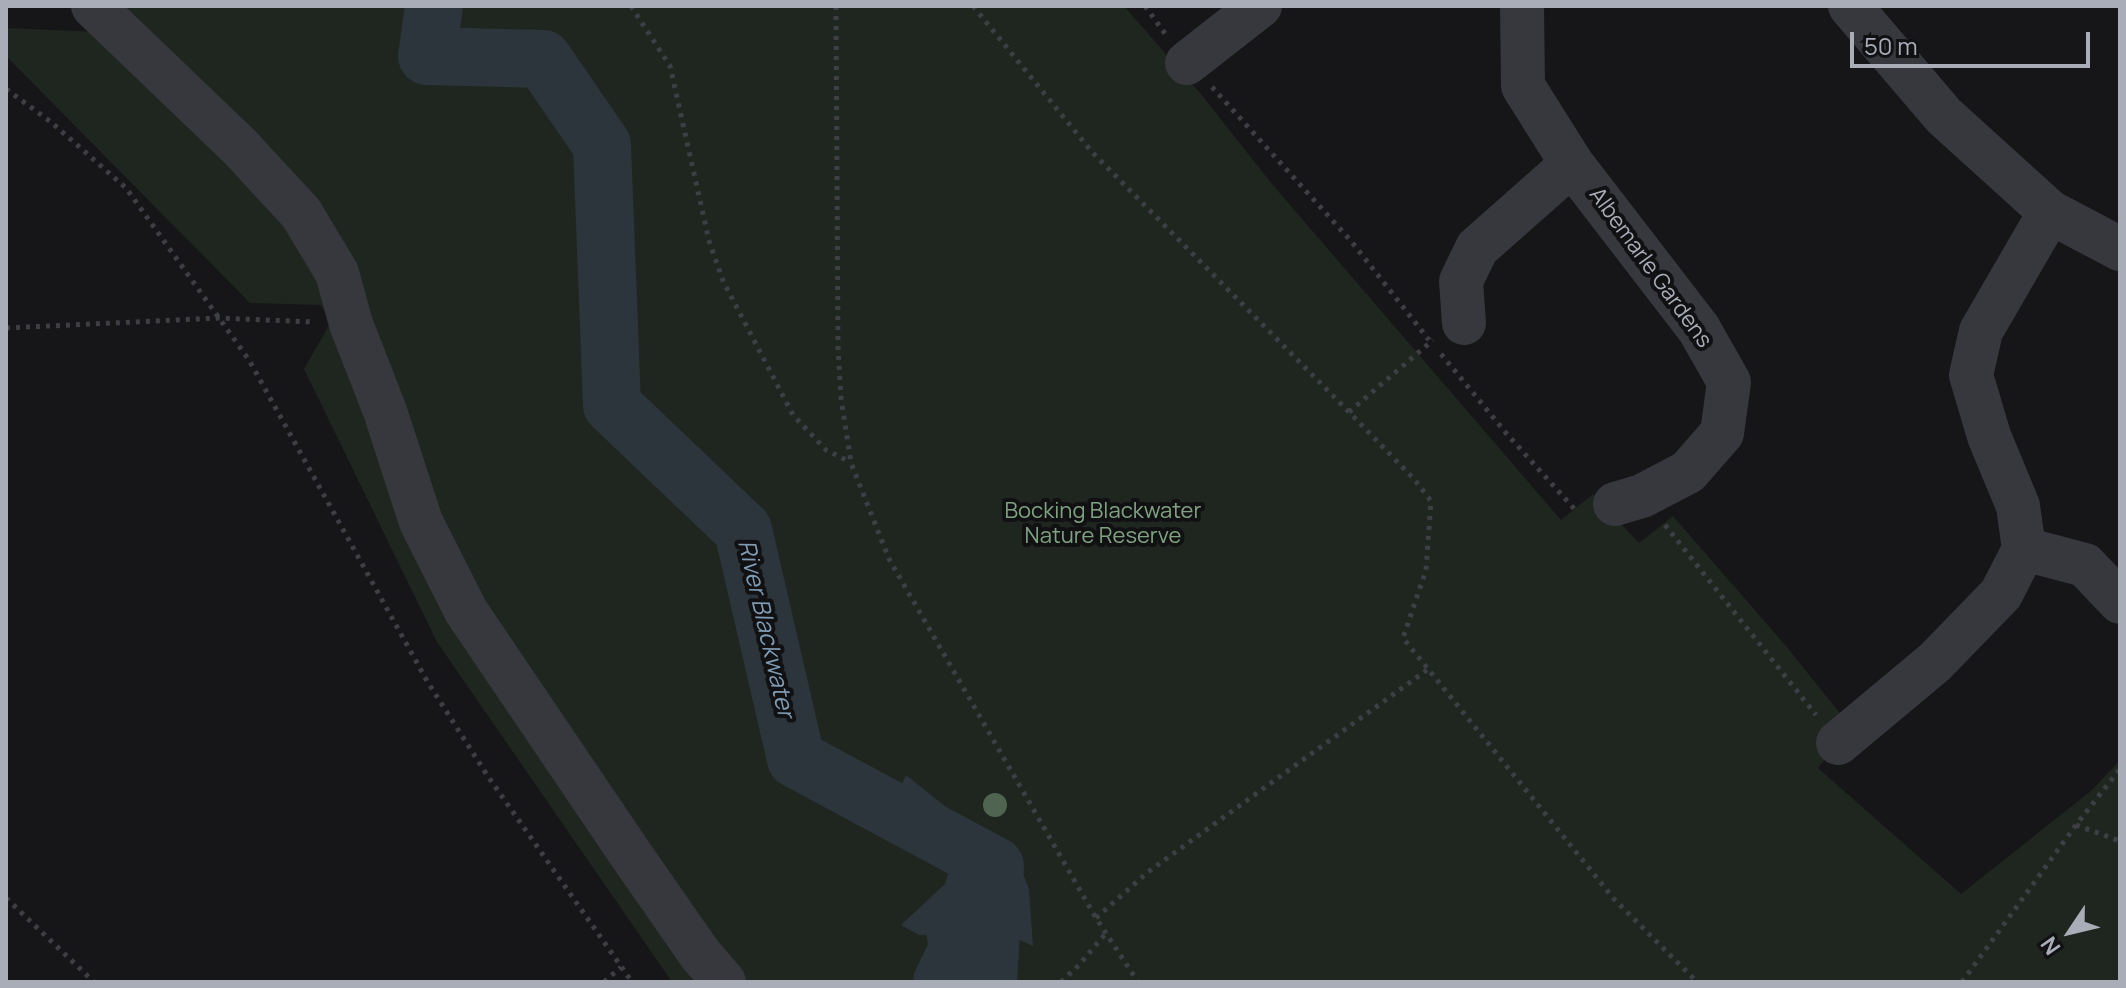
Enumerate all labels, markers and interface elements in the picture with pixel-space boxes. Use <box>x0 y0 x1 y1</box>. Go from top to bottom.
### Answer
scale bar <box>1854 16 2094 66</box>
text: 50 m <box>1864 29 1918 62</box>
street label: Albemarle Gardens <box>1583 183 1717 353</box>
park label: Bocking Blackwater Nature Reserve <box>1005 499 1201 550</box>
water label: River Blackwater <box>731 537 799 721</box>
north arrow <box>2030 892 2110 972</box>
text: N <box>2034 931 2067 961</box>

